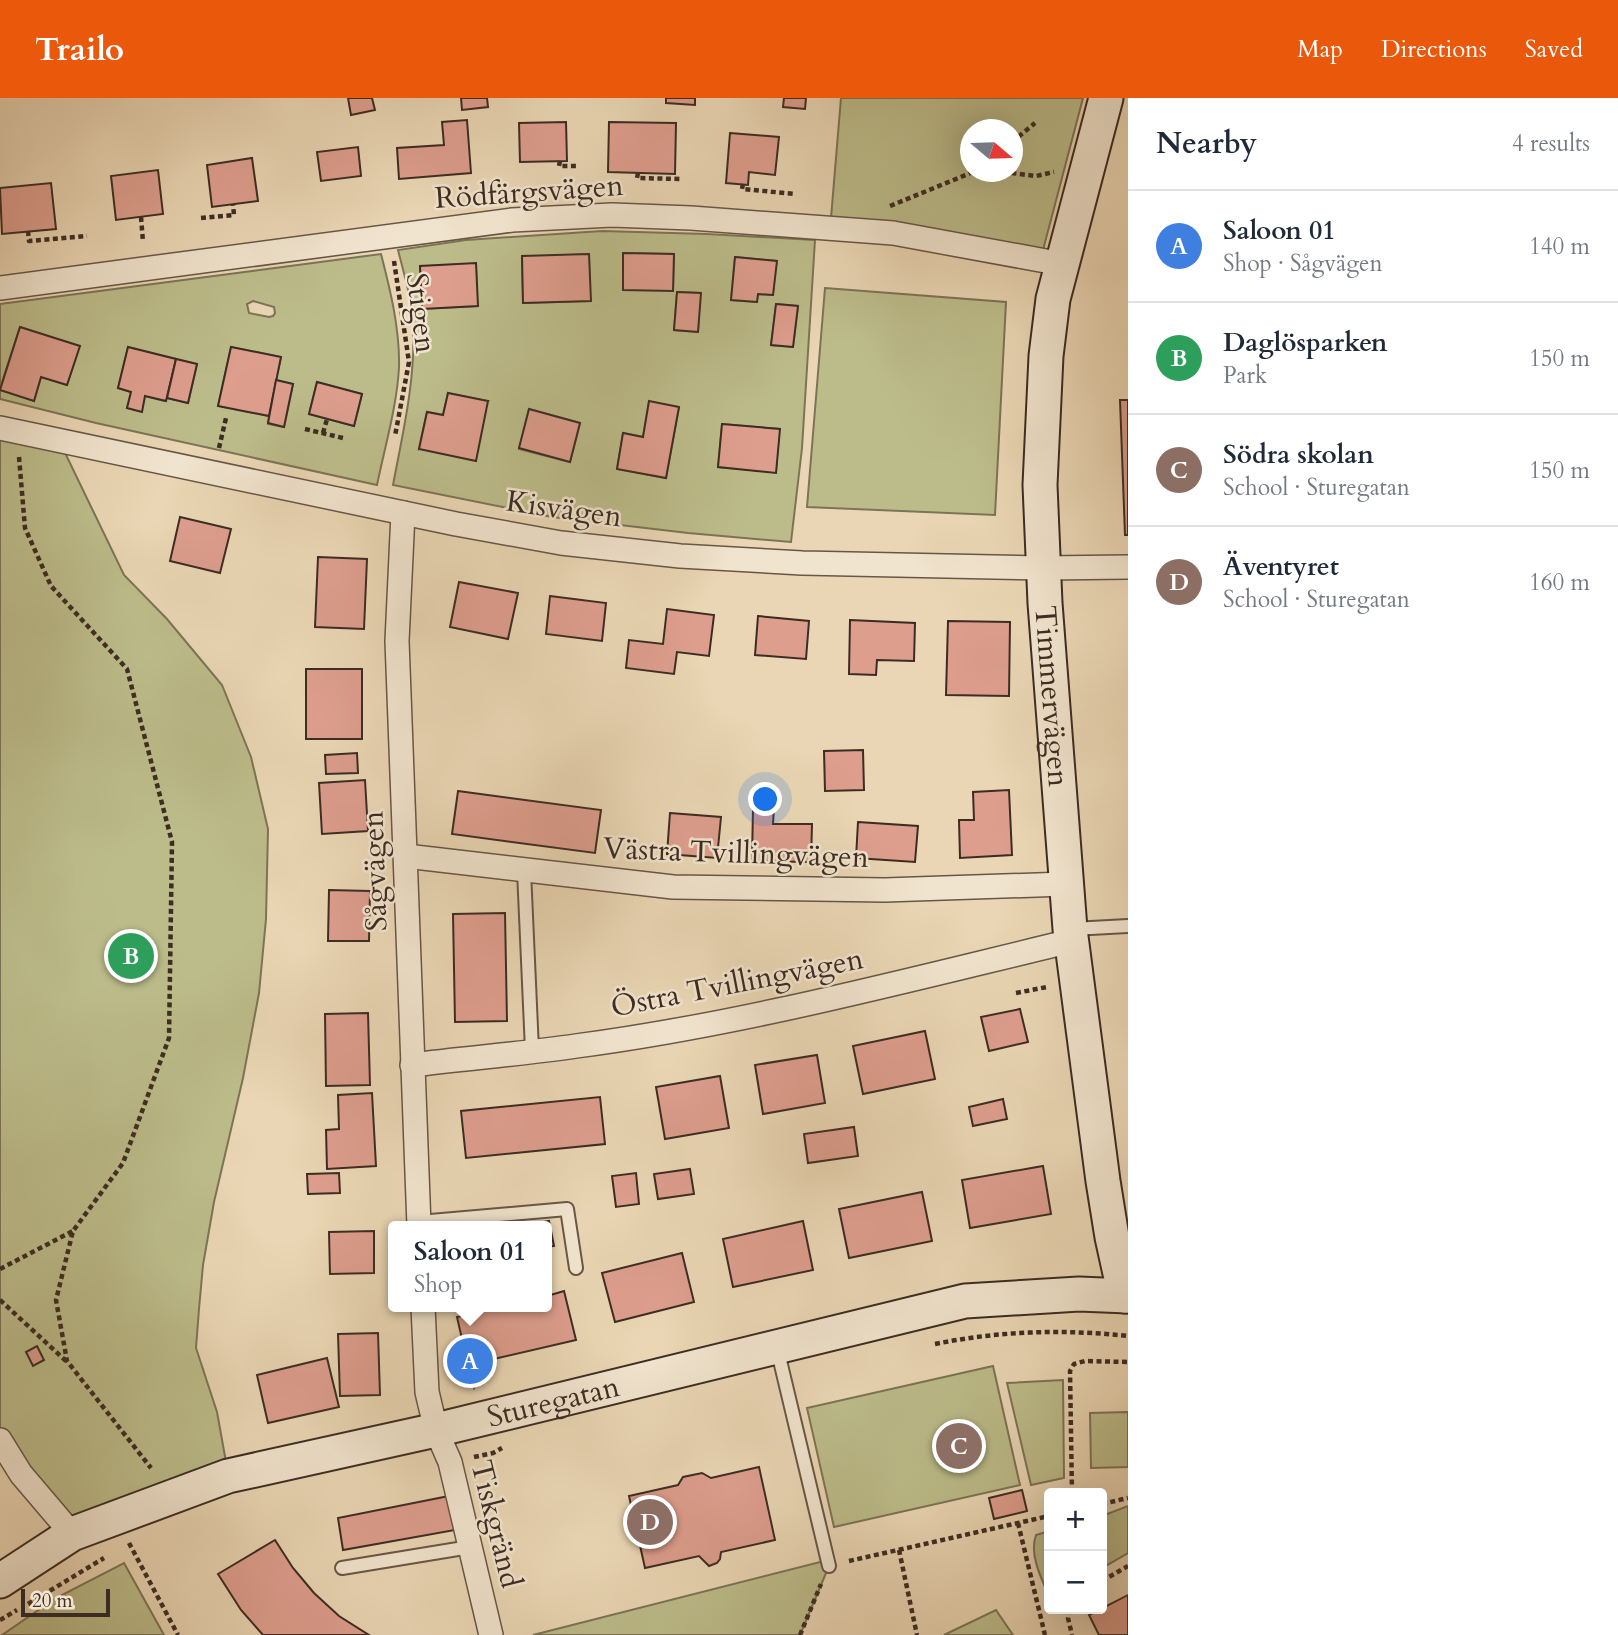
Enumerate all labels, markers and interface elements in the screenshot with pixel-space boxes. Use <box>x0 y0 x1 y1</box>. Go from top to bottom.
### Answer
text: Trailo <box>35 27 124 72</box>
text: Map <box>1297 33 1343 66</box>
text: Directions <box>1381 33 1487 66</box>
text: Saved <box>1525 33 1583 66</box>
north arrow <box>960 119 1023 182</box>
text: Nearby <box>1156 123 1257 164</box>
text: 4 results <box>1512 128 1590 159</box>
street label: Rödfärgsvägen <box>433 165 625 219</box>
text: Saloon 01 <box>1223 213 1336 248</box>
text: A <box>1170 231 1188 262</box>
text: 140 m <box>1529 231 1590 262</box>
text: Shop · Sågvägen <box>1223 248 1383 279</box>
street label: Stigen <box>396 271 446 355</box>
text: Daglösparken <box>1223 325 1387 360</box>
text: B <box>1171 343 1187 374</box>
text: 150 m <box>1529 343 1590 374</box>
text: Park <box>1223 360 1267 391</box>
text: Södra skolan <box>1223 437 1374 472</box>
text: C <box>1170 455 1188 486</box>
text: 150 m <box>1529 455 1590 486</box>
text: School · Sturegatan <box>1223 472 1410 503</box>
street label: Kisvägen <box>503 481 625 537</box>
text: Äventyret <box>1223 549 1339 584</box>
text: D <box>1169 567 1189 598</box>
text: 160 m <box>1529 567 1590 598</box>
text: School · Sturegatan <box>1223 584 1410 615</box>
street label: Timmervägen <box>1025 604 1080 788</box>
your location <box>748 782 782 816</box>
street label: Sågvägen <box>352 810 398 932</box>
street label: Västra Tvillingvägen <box>602 828 870 878</box>
pin: B <box>108 930 154 982</box>
street label: Östra Tvillingvägen <box>607 938 867 1028</box>
popup <box>388 1221 552 1312</box>
text: Saloon 01 <box>414 1234 526 1269</box>
text: Shop <box>414 1269 463 1300</box>
pin: A <box>447 1335 493 1387</box>
street label: Sturegatan <box>483 1366 624 1437</box>
pin: C <box>936 1420 982 1472</box>
street label: Tiskgränd <box>460 1456 532 1592</box>
map controls <box>1044 1488 1107 1614</box>
button: + <box>1044 1488 1107 1551</box>
pin: D <box>627 1496 673 1548</box>
button: − <box>1044 1551 1107 1614</box>
scale bar <box>21 1586 110 1618</box>
text: 20 m <box>32 1588 73 1614</box>

